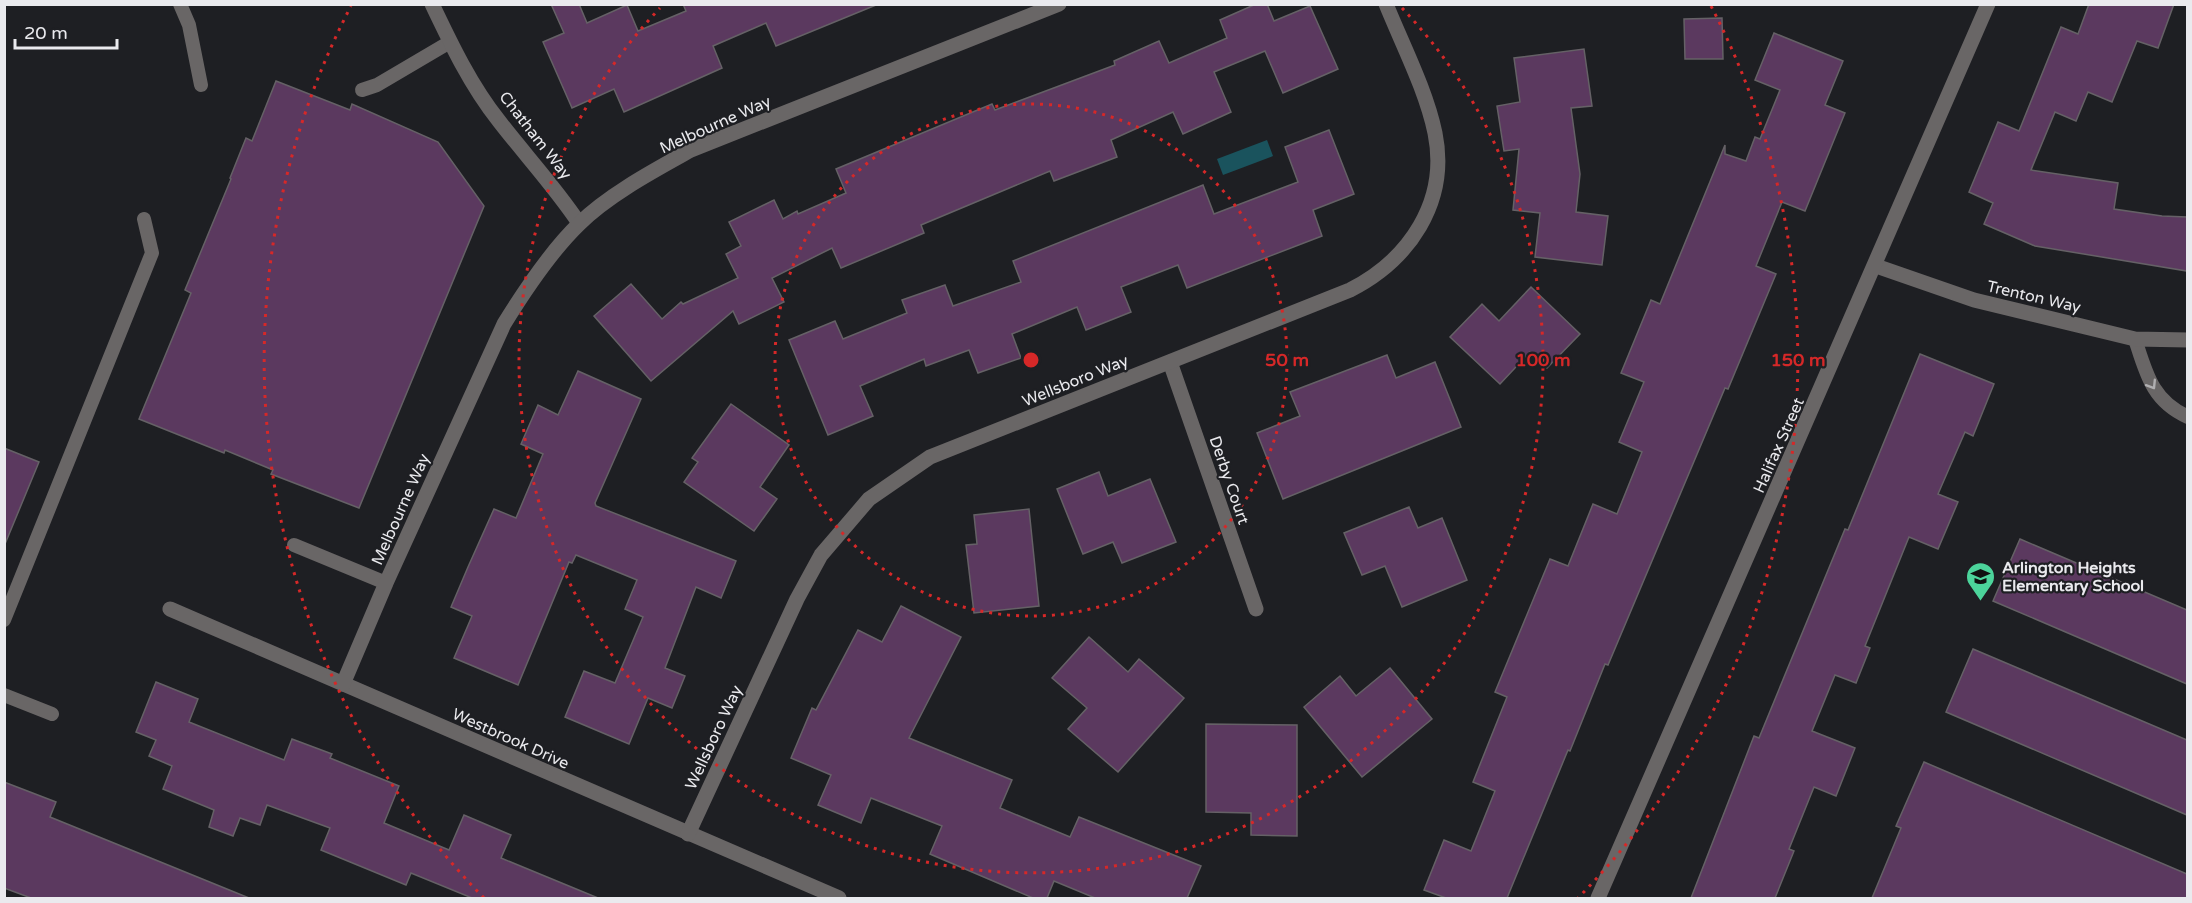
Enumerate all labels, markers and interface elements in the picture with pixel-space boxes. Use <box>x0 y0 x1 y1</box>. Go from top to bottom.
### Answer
scale bar <box>15 12 117 50</box>
text: 20 m <box>24 22 68 44</box>
street label: Chatham Way <box>495 88 576 184</box>
street label: Melbourne Way <box>657 91 775 158</box>
street label: Trenton Way <box>1985 276 2083 318</box>
text: 50 m <box>1265 349 1309 371</box>
text: 100 m <box>1515 349 1571 371</box>
text: 150 m <box>1770 349 1826 371</box>
street label: Wellsboro Way <box>1019 350 1132 411</box>
centre of rings <box>1021 350 1041 370</box>
one-way arrow <box>2145 378 2156 389</box>
street label: Halifax Street <box>1749 395 1809 496</box>
street label: Derby Court <box>1205 433 1254 527</box>
street label: Melbourne Way <box>367 450 435 568</box>
place label: Arlington Heights Elementary School <box>2002 558 2144 596</box>
school or university icon: Arlington Heights Elementary School <box>1965 560 1997 602</box>
street label: Wellsboro Way <box>681 682 747 793</box>
street label: Westbrook Drive <box>449 704 572 774</box>

